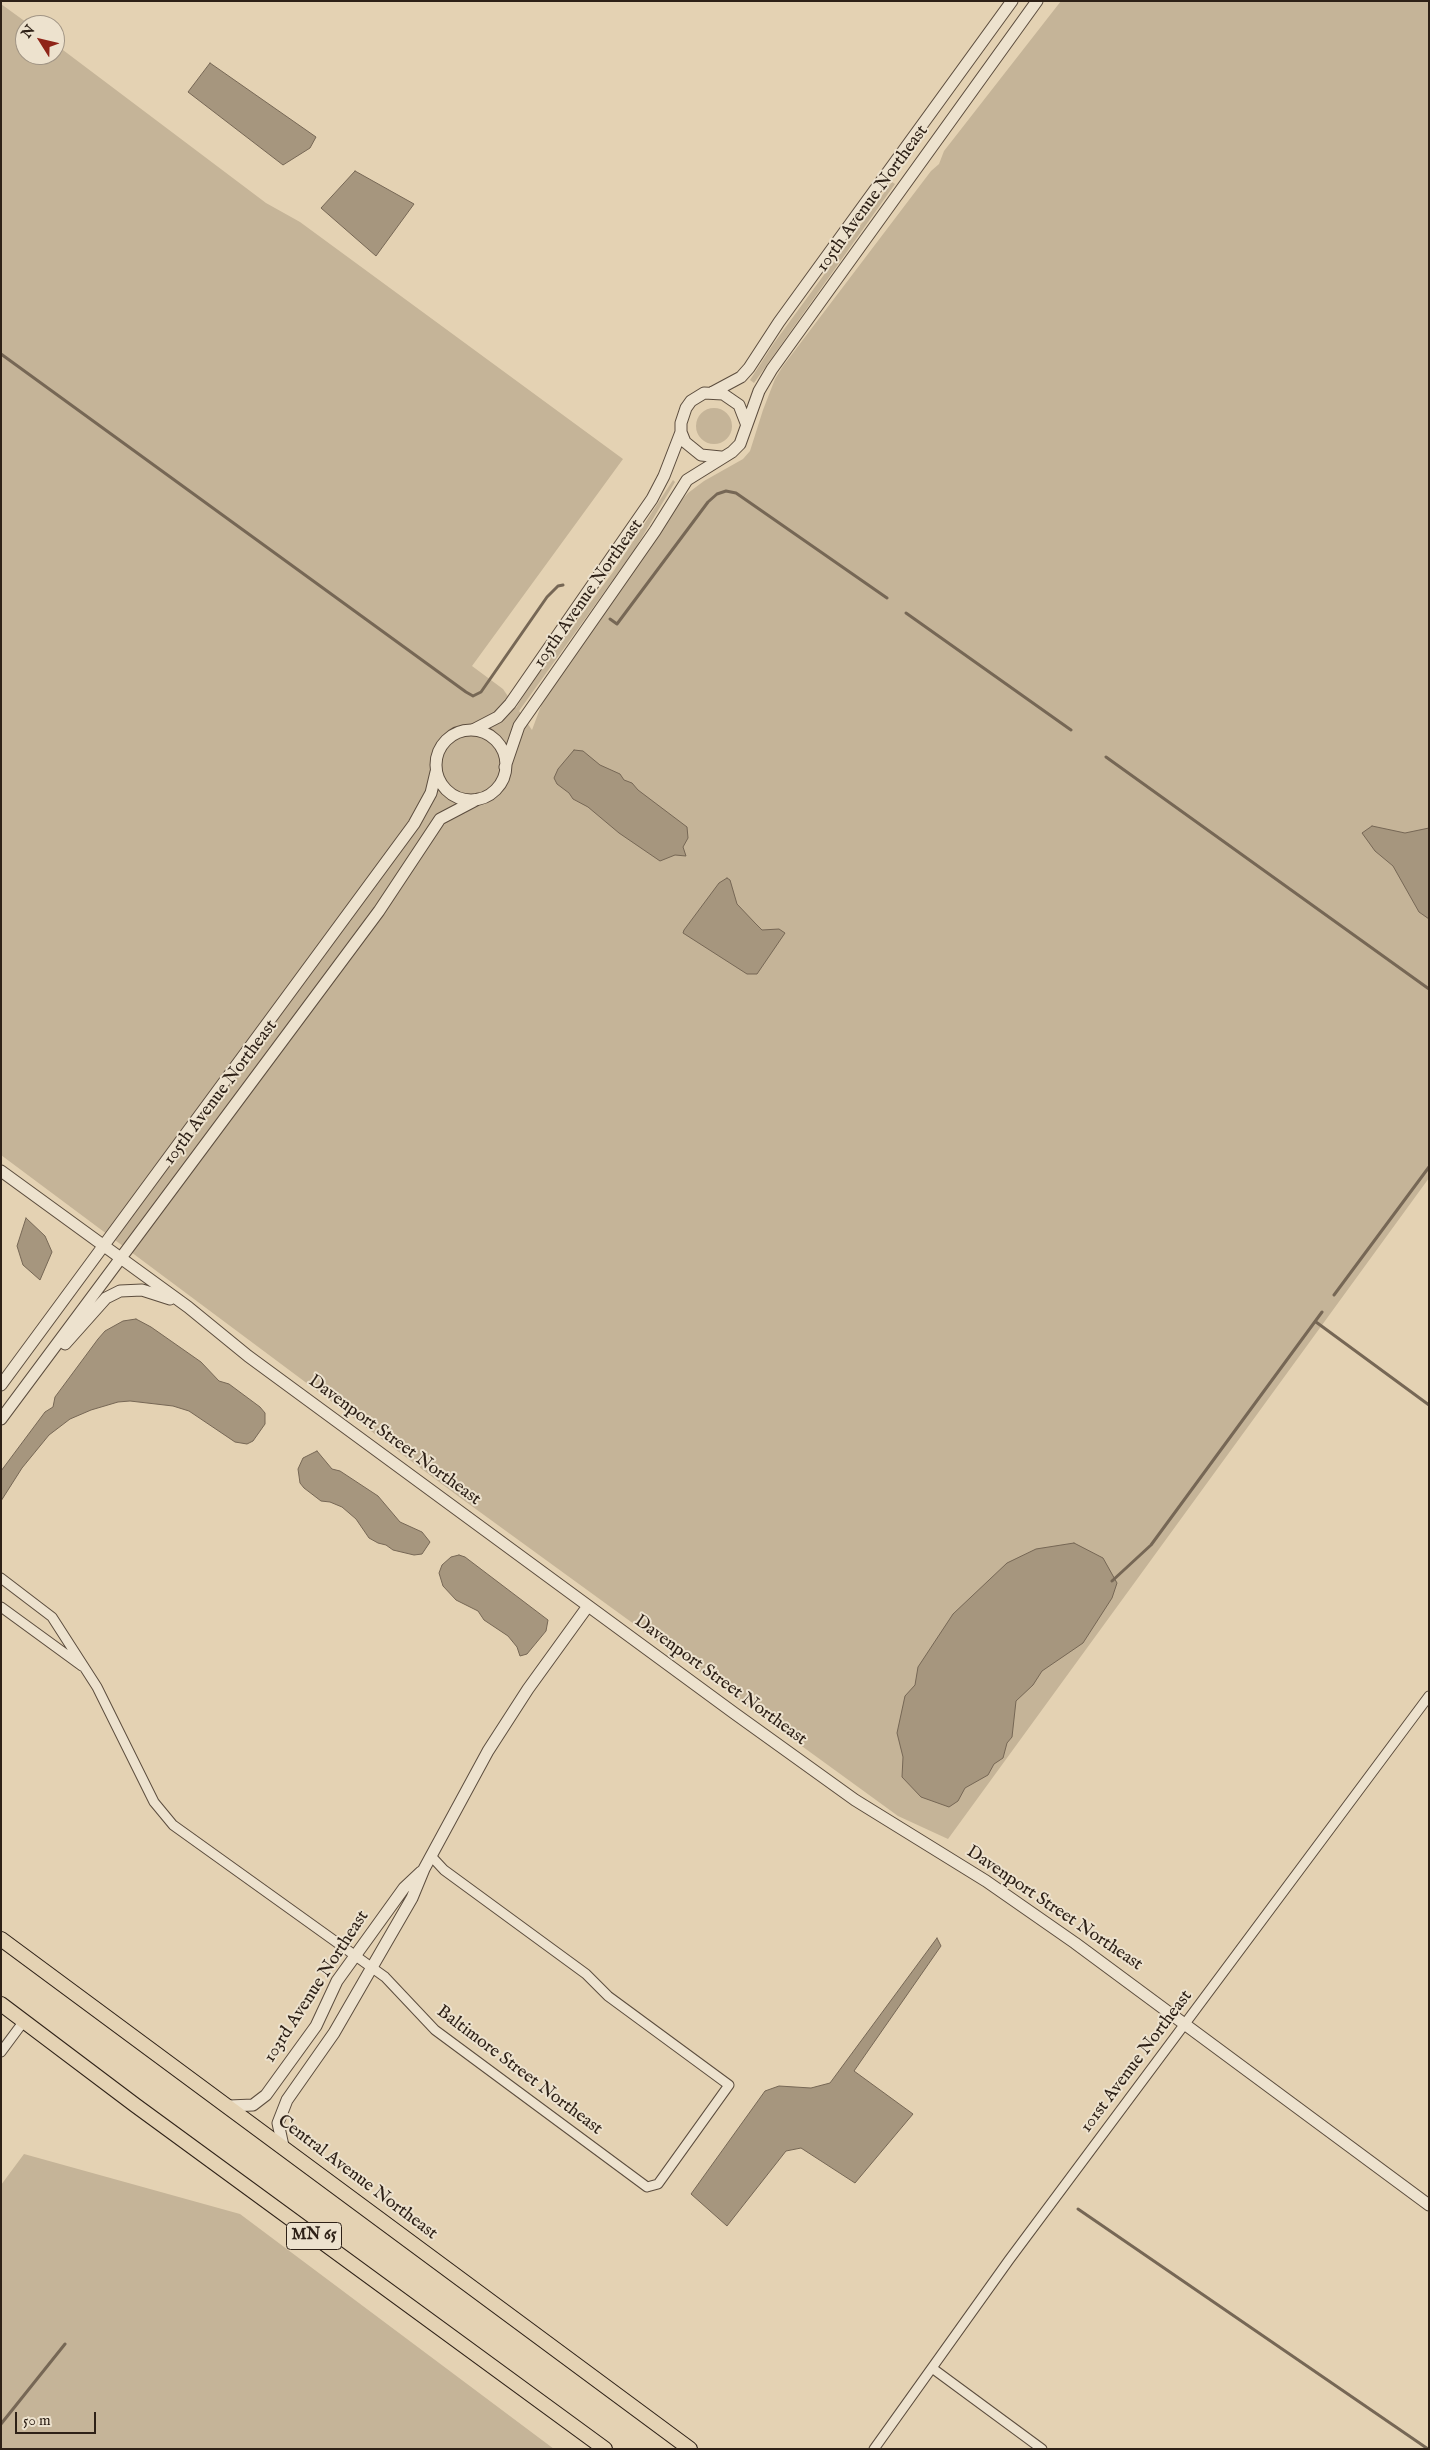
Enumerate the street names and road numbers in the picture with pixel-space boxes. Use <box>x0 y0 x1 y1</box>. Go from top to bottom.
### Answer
street label: 105th Avenue Northeast <box>812 121 934 277</box>
street label: 105th Avenue Northeast <box>530 516 648 672</box>
street label: 105th Avenue Northeast <box>159 1016 283 1170</box>
street label: Davenport Street Northeast <box>303 1371 485 1511</box>
street label: Davenport Street Northeast <box>629 1611 811 1751</box>
street label: Davenport Street Northeast <box>962 1842 1146 1976</box>
street label: 103rd Avenue Northeast <box>260 1907 374 2067</box>
street label: 101st Avenue Northeast <box>1076 1986 1198 2138</box>
street label: Baltimore Street Northeast <box>432 2002 606 2140</box>
street label: Central Avenue Northeast <box>273 2111 441 2245</box>
road number: MN 65 <box>286 2222 342 2250</box>

